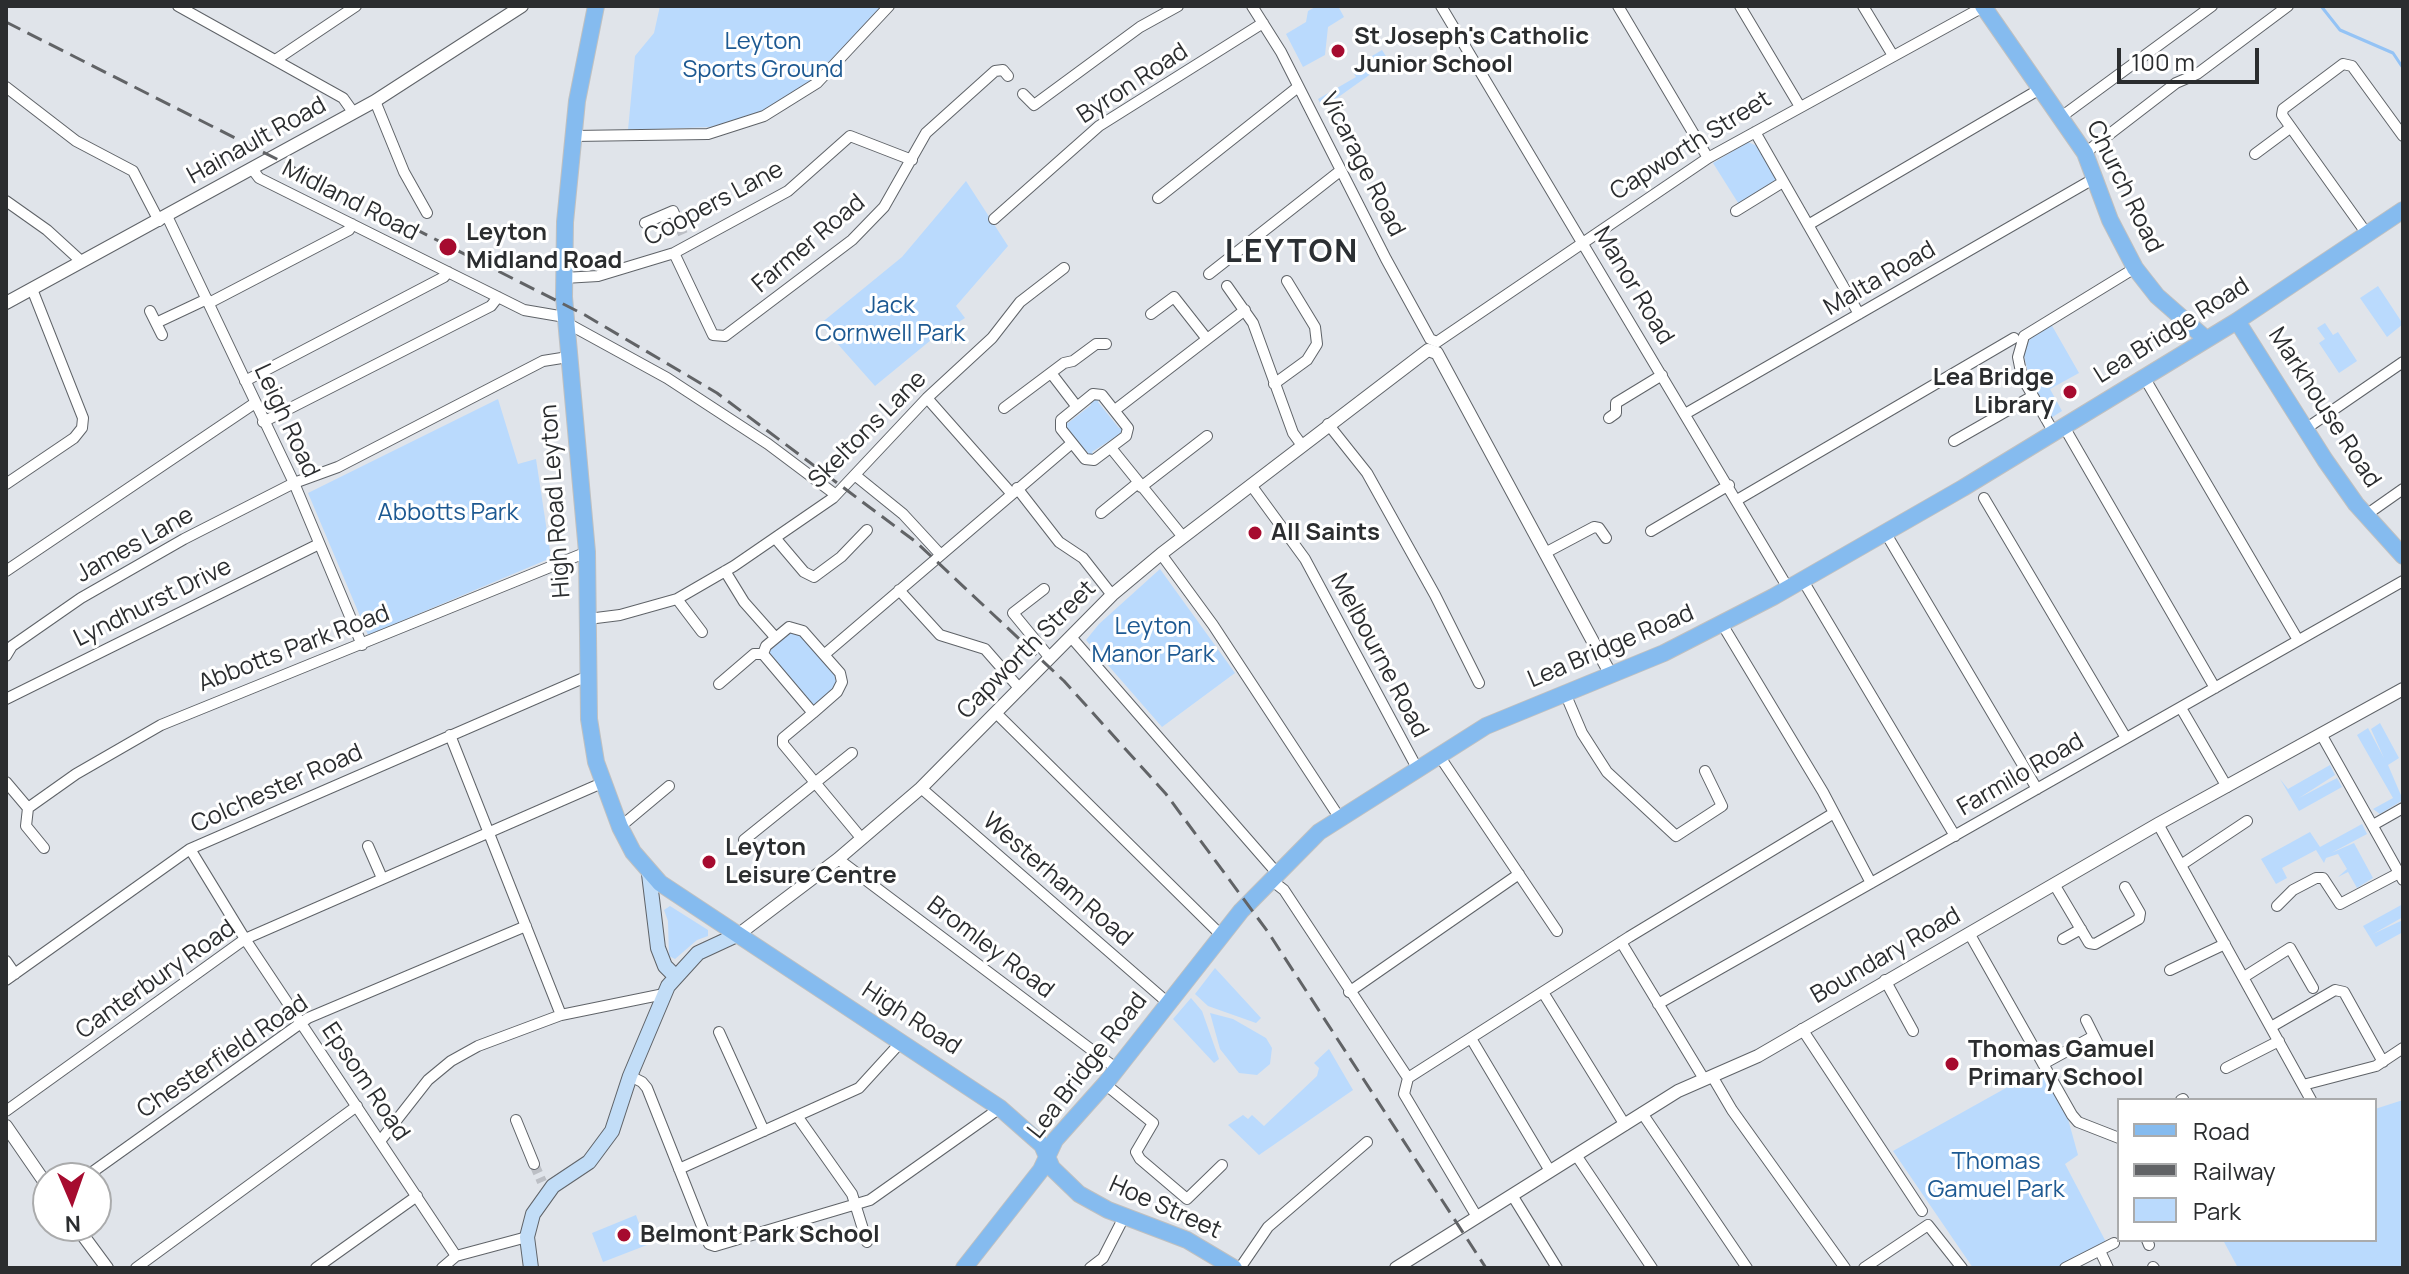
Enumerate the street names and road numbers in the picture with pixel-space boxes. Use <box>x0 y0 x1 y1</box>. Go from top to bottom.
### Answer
street label: Byron Road <box>1072 38 1194 130</box>
street label: Capworth Street <box>1605 85 1777 207</box>
street label: Vicarage Road <box>1313 88 1411 242</box>
street label: Hainault Road <box>183 91 331 191</box>
street label: Church Road <box>2080 116 2168 258</box>
street label: Midland Road <box>277 154 423 248</box>
street label: Coopers Lane <box>640 155 788 253</box>
street label: Farmer Road <box>747 189 871 299</box>
street label: Manor Road <box>1587 222 1679 350</box>
street label: Malta Road <box>1819 236 1941 322</box>
street label: Lea Bridge Road <box>2089 272 2255 390</box>
street label: Markhouse Road <box>2262 323 2386 493</box>
street label: Leigh Road <box>247 360 325 482</box>
street label: Skeltons Lane <box>803 365 933 495</box>
street label: High Road Leyton <box>535 403 577 599</box>
street label: James Lane <box>71 501 199 589</box>
street label: Lyndhurst Drive <box>69 552 237 654</box>
street label: Melbourne Road <box>1324 569 1434 743</box>
street label: Capworth Street <box>952 575 1102 725</box>
street label: Abbotts Park Road <box>194 599 394 699</box>
street label: Lea Bridge Road <box>1524 599 1698 695</box>
street label: Farmilo Road <box>1953 727 2089 823</box>
street label: Colchester Road <box>187 738 367 840</box>
street label: Westerham Road <box>976 807 1138 953</box>
street label: Bromley Road <box>921 891 1059 1005</box>
street label: Boundary Road <box>1806 902 1966 1010</box>
street label: Canterbury Road <box>71 914 241 1046</box>
street label: High Road <box>856 976 966 1062</box>
street label: Lea Bridge Road <box>1022 987 1154 1145</box>
street label: Chesterfield Road <box>132 989 314 1125</box>
street label: Epsom Road <box>315 1017 415 1147</box>
street label: Hoe Street <box>1104 1170 1226 1246</box>

